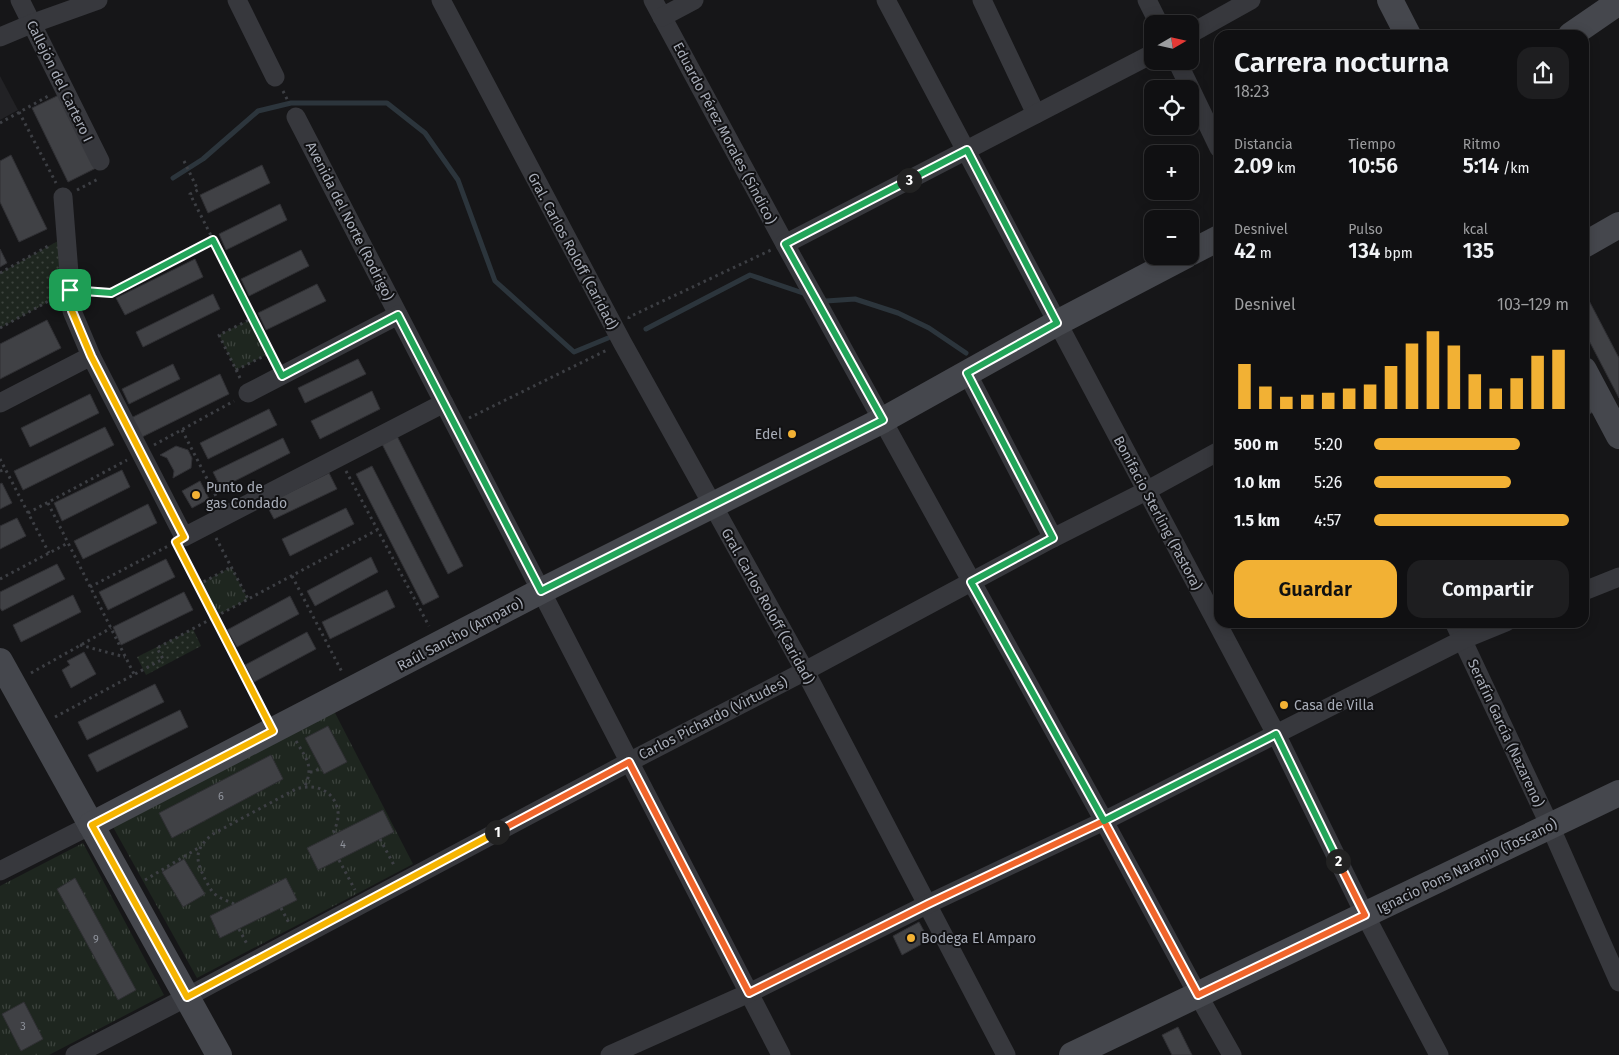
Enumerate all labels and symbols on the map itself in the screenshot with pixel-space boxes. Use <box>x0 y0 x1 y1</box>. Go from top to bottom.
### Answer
north arrow <box>1144 15 1199 70</box>
street label: Callejón del Cartero I <box>23 18 96 145</box>
street label: Eduardo Pérez Morales (Síndico) <box>669 39 780 227</box>
street label: Avenida del Norte (Rodrigo) <box>302 139 397 303</box>
pin: 3 <box>896 168 922 192</box>
street label: Gral. Carlos Roloff (Caridad) <box>524 170 621 333</box>
pin <box>49 269 91 311</box>
place label: Edel <box>755 426 782 443</box>
marker: Edel <box>786 428 798 440</box>
street label: Bonifacio Sterling (Pastora) <box>1110 433 1205 593</box>
place label: Punto de gas Condado <box>206 479 287 512</box>
marker: Punto de gas Condado <box>190 489 202 501</box>
street label: Gral. Carlos Roloff (Caridad) <box>718 525 818 687</box>
street label: Raúl Sancho (Amparo) <box>394 594 526 675</box>
street label: Serafín García (Nazareno) <box>1464 656 1547 810</box>
street label: Carlos Pichardo (Virtudes) <box>636 673 791 763</box>
place label: Casa de Villa <box>1294 697 1374 714</box>
marker: Casa de Villa <box>1278 699 1290 711</box>
house number: 6 <box>218 790 224 803</box>
street label: Ignacio Pons Naranjo (Toscano) <box>1374 815 1560 918</box>
pin: 1 <box>484 820 510 844</box>
house number: 4 <box>340 838 346 851</box>
pin: 2 <box>1326 848 1350 874</box>
place label: Bodega El Amparo <box>921 930 1036 947</box>
marker: Bodega El Amparo <box>905 932 917 944</box>
house number: 9 <box>93 933 99 946</box>
house number: 3 <box>20 1020 26 1033</box>

